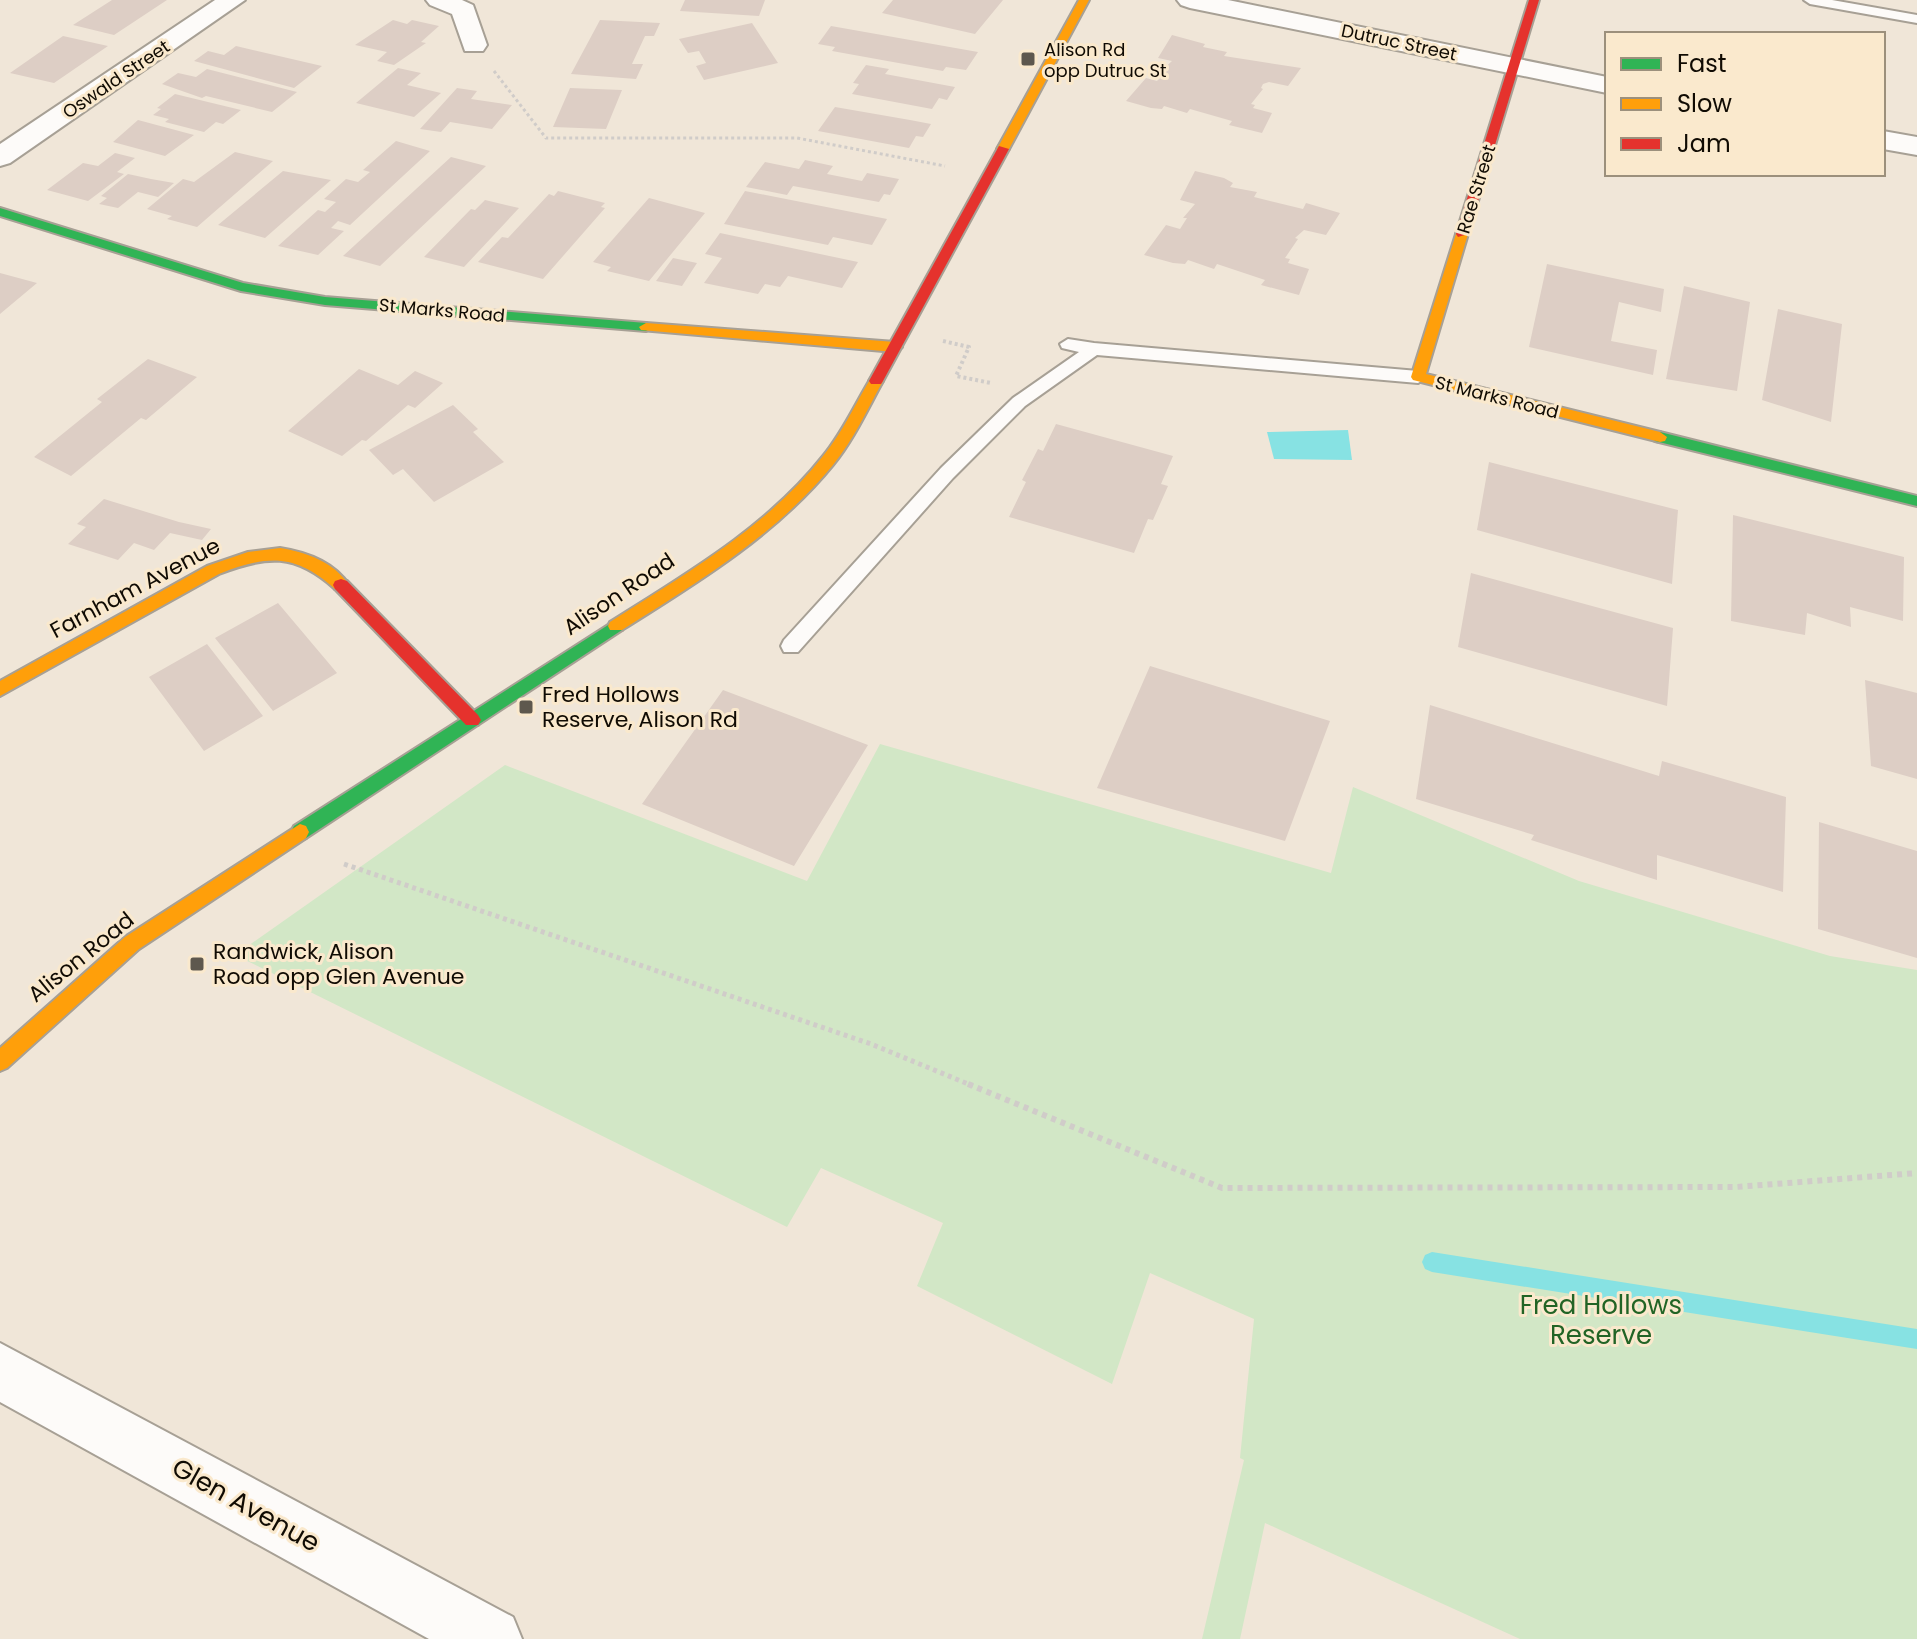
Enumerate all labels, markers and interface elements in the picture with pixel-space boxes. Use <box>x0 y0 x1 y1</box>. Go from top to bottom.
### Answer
street label: Dutruc Street <box>1339 18 1459 66</box>
legend <box>1605 32 1885 176</box>
street label: Oswald Street <box>57 34 175 124</box>
place label: Alison Rd opp Dutruc St <box>1044 37 1167 83</box>
text: Fast <box>1677 47 1727 80</box>
marker: Alison Rd opp Dutruc St <box>1019 50 1037 68</box>
text: Slow <box>1677 87 1732 120</box>
text: Jam <box>1677 127 1731 160</box>
street label: Rae Street <box>1451 141 1501 237</box>
street label: St Marks Road <box>378 292 506 328</box>
street label: St Marks Road <box>1433 370 1561 424</box>
street label: Farnham Avenue <box>45 530 225 646</box>
street label: Alison Road <box>557 545 681 643</box>
place label: Fred Hollows Reserve, Alison Rd <box>542 679 738 735</box>
marker: Fred Hollows Reserve, Alison Rd <box>517 698 535 716</box>
street label: Alison Road <box>21 905 141 1009</box>
place label: Randwick, Alison Road opp Glen Avenue <box>213 936 465 992</box>
marker: Randwick, Alison Road opp Glen Avenue <box>188 955 206 973</box>
park label: Fred Hollows Reserve <box>1520 1287 1682 1353</box>
street label: Glen Avenue <box>166 1450 326 1560</box>

